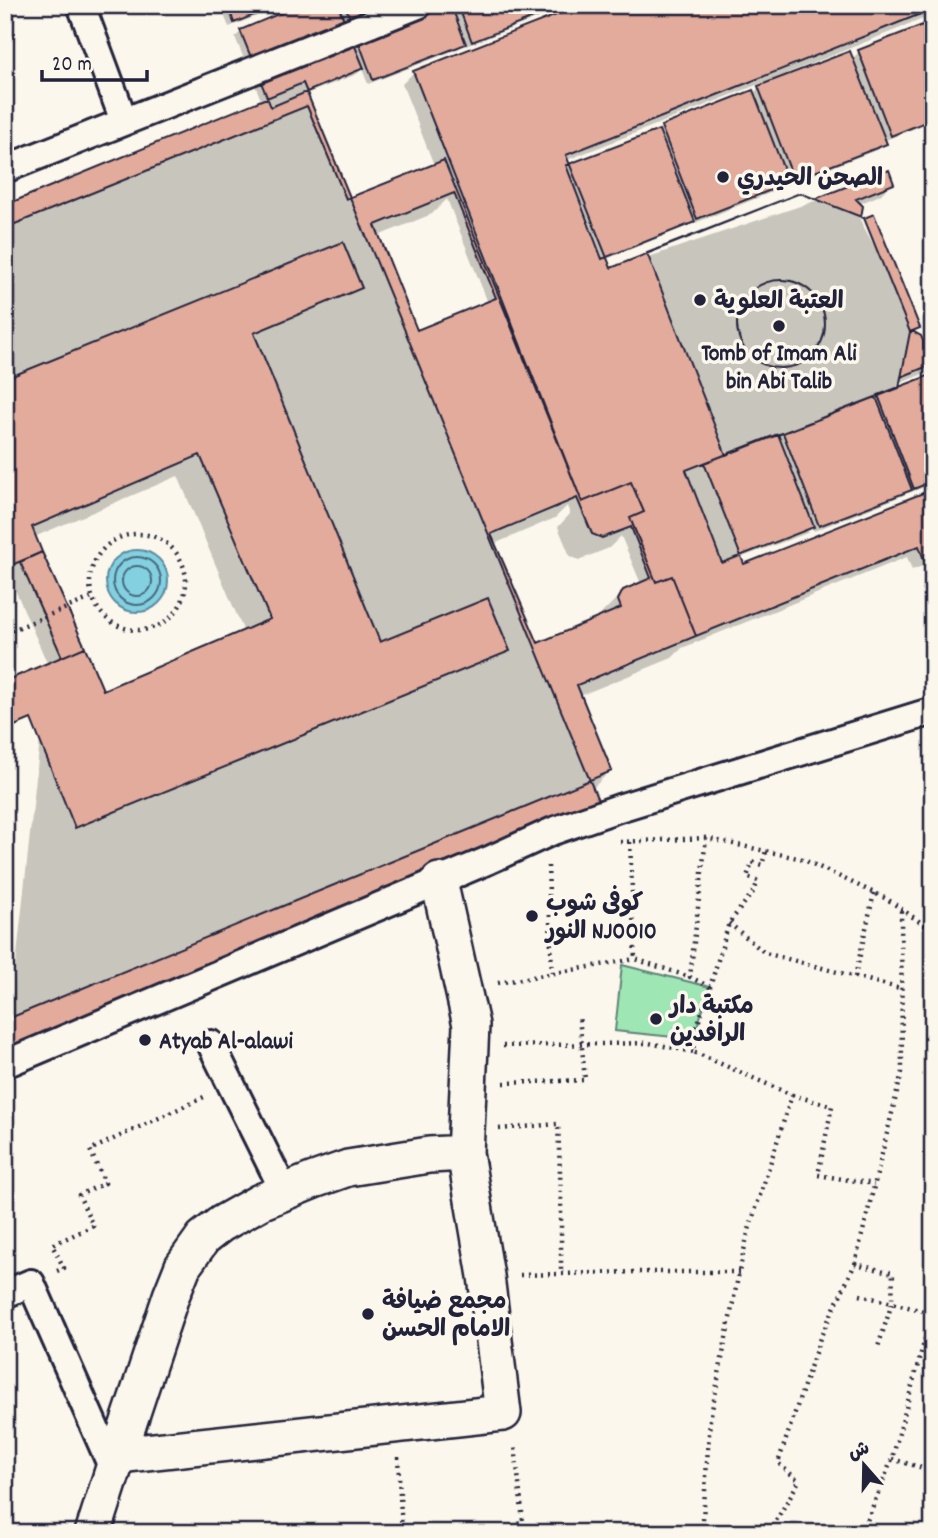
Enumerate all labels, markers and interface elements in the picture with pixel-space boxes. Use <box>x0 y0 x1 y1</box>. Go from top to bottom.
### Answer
scale bar <box>42 38 147 82</box>
text: 20 m <box>52 51 92 81</box>
place label: الصحن الحيدري <box>737 163 883 197</box>
marker: الصحن الحيدري <box>715 169 731 185</box>
place label: العتبة العلوية <box>714 286 844 320</box>
marker: العتبة العلوية <box>692 292 708 308</box>
marker: Tomb of Imam Ali bin Abi Talib <box>771 318 787 334</box>
place label: Tomb of Imam Ali bin Abi Talib <box>701 338 857 400</box>
place label: کوفی شوب النور NJ0010 <box>544 885 657 950</box>
marker: کوفی شوب النور NJ0010 <box>524 908 540 924</box>
place label: مكتبة دار الرافدين <box>668 991 754 1053</box>
marker: مكتبة دار الرافدين <box>648 1011 664 1027</box>
place label: Atyab Al-alawi <box>159 1026 294 1060</box>
marker: Atyab Al-alawi <box>137 1032 153 1048</box>
place label: مجمع ضيافة الامام الحسن <box>382 1286 510 1348</box>
marker: مجمع ضيافة الامام الحسن <box>360 1306 376 1322</box>
north arrow <box>830 1430 900 1500</box>
text: ش <box>845 1436 874 1469</box>

